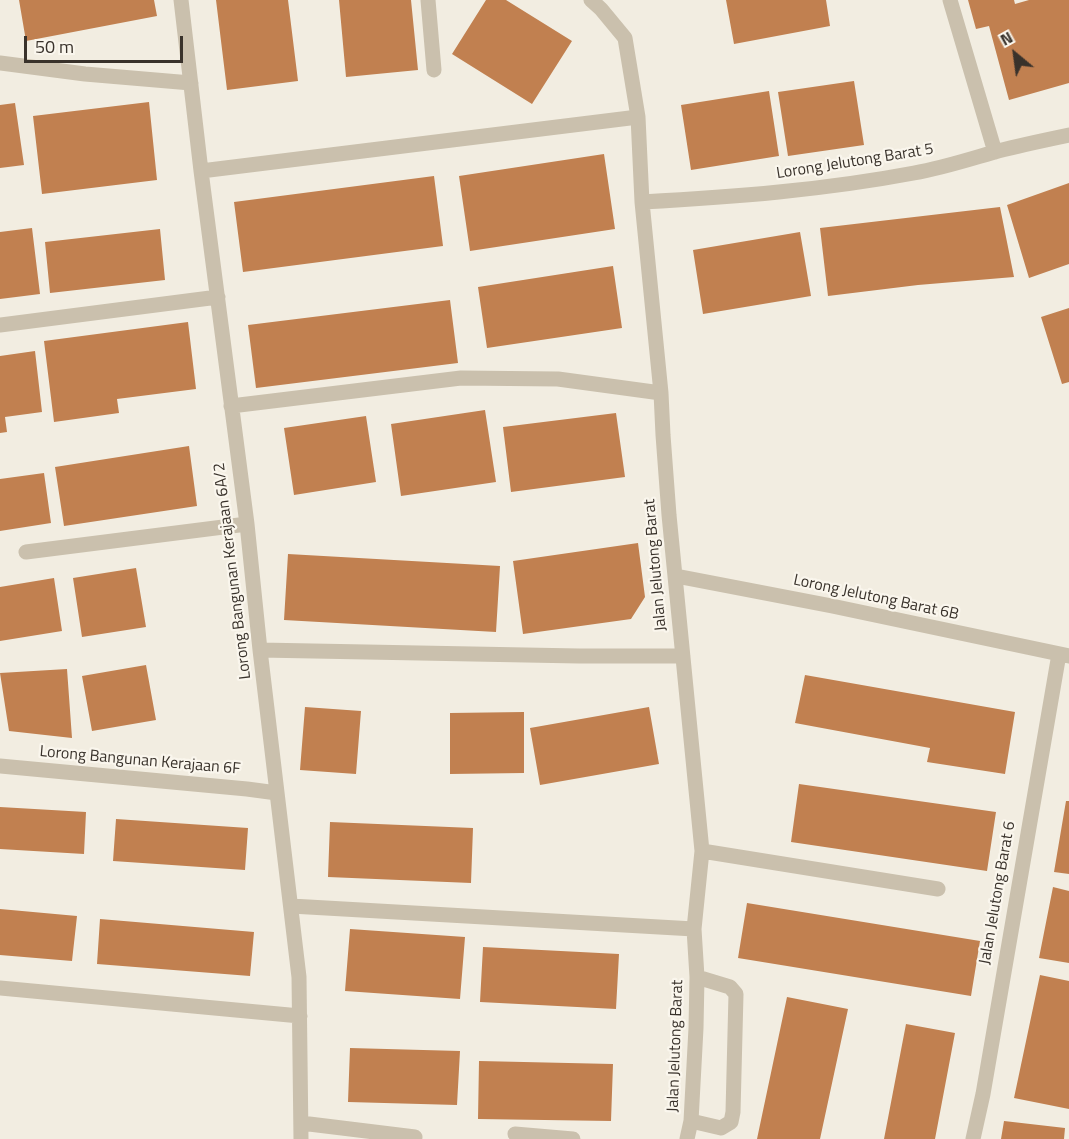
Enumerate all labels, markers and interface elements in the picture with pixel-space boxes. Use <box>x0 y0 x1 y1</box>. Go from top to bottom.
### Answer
scale bar <box>27 24 186 62</box>
north arrow <box>985 24 1045 84</box>
text: N <box>996 25 1017 51</box>
text: 50 m <box>35 33 74 60</box>
street label: Lorong Jelutong Barat 5 <box>775 140 935 184</box>
street label: Lorong Bangunan Kerajaan 6A/2 <box>210 461 256 681</box>
street label: Jalan Jelutong Barat <box>641 498 671 632</box>
street label: Lorong Jelutong Barat 6B <box>791 571 961 625</box>
street label: Lorong Bangunan Kerajaan 6F <box>39 743 241 779</box>
street label: Jalan Jelutong Barat 6 <box>976 820 1020 966</box>
street label: Jalan Jelutong Barat <box>664 979 688 1113</box>

